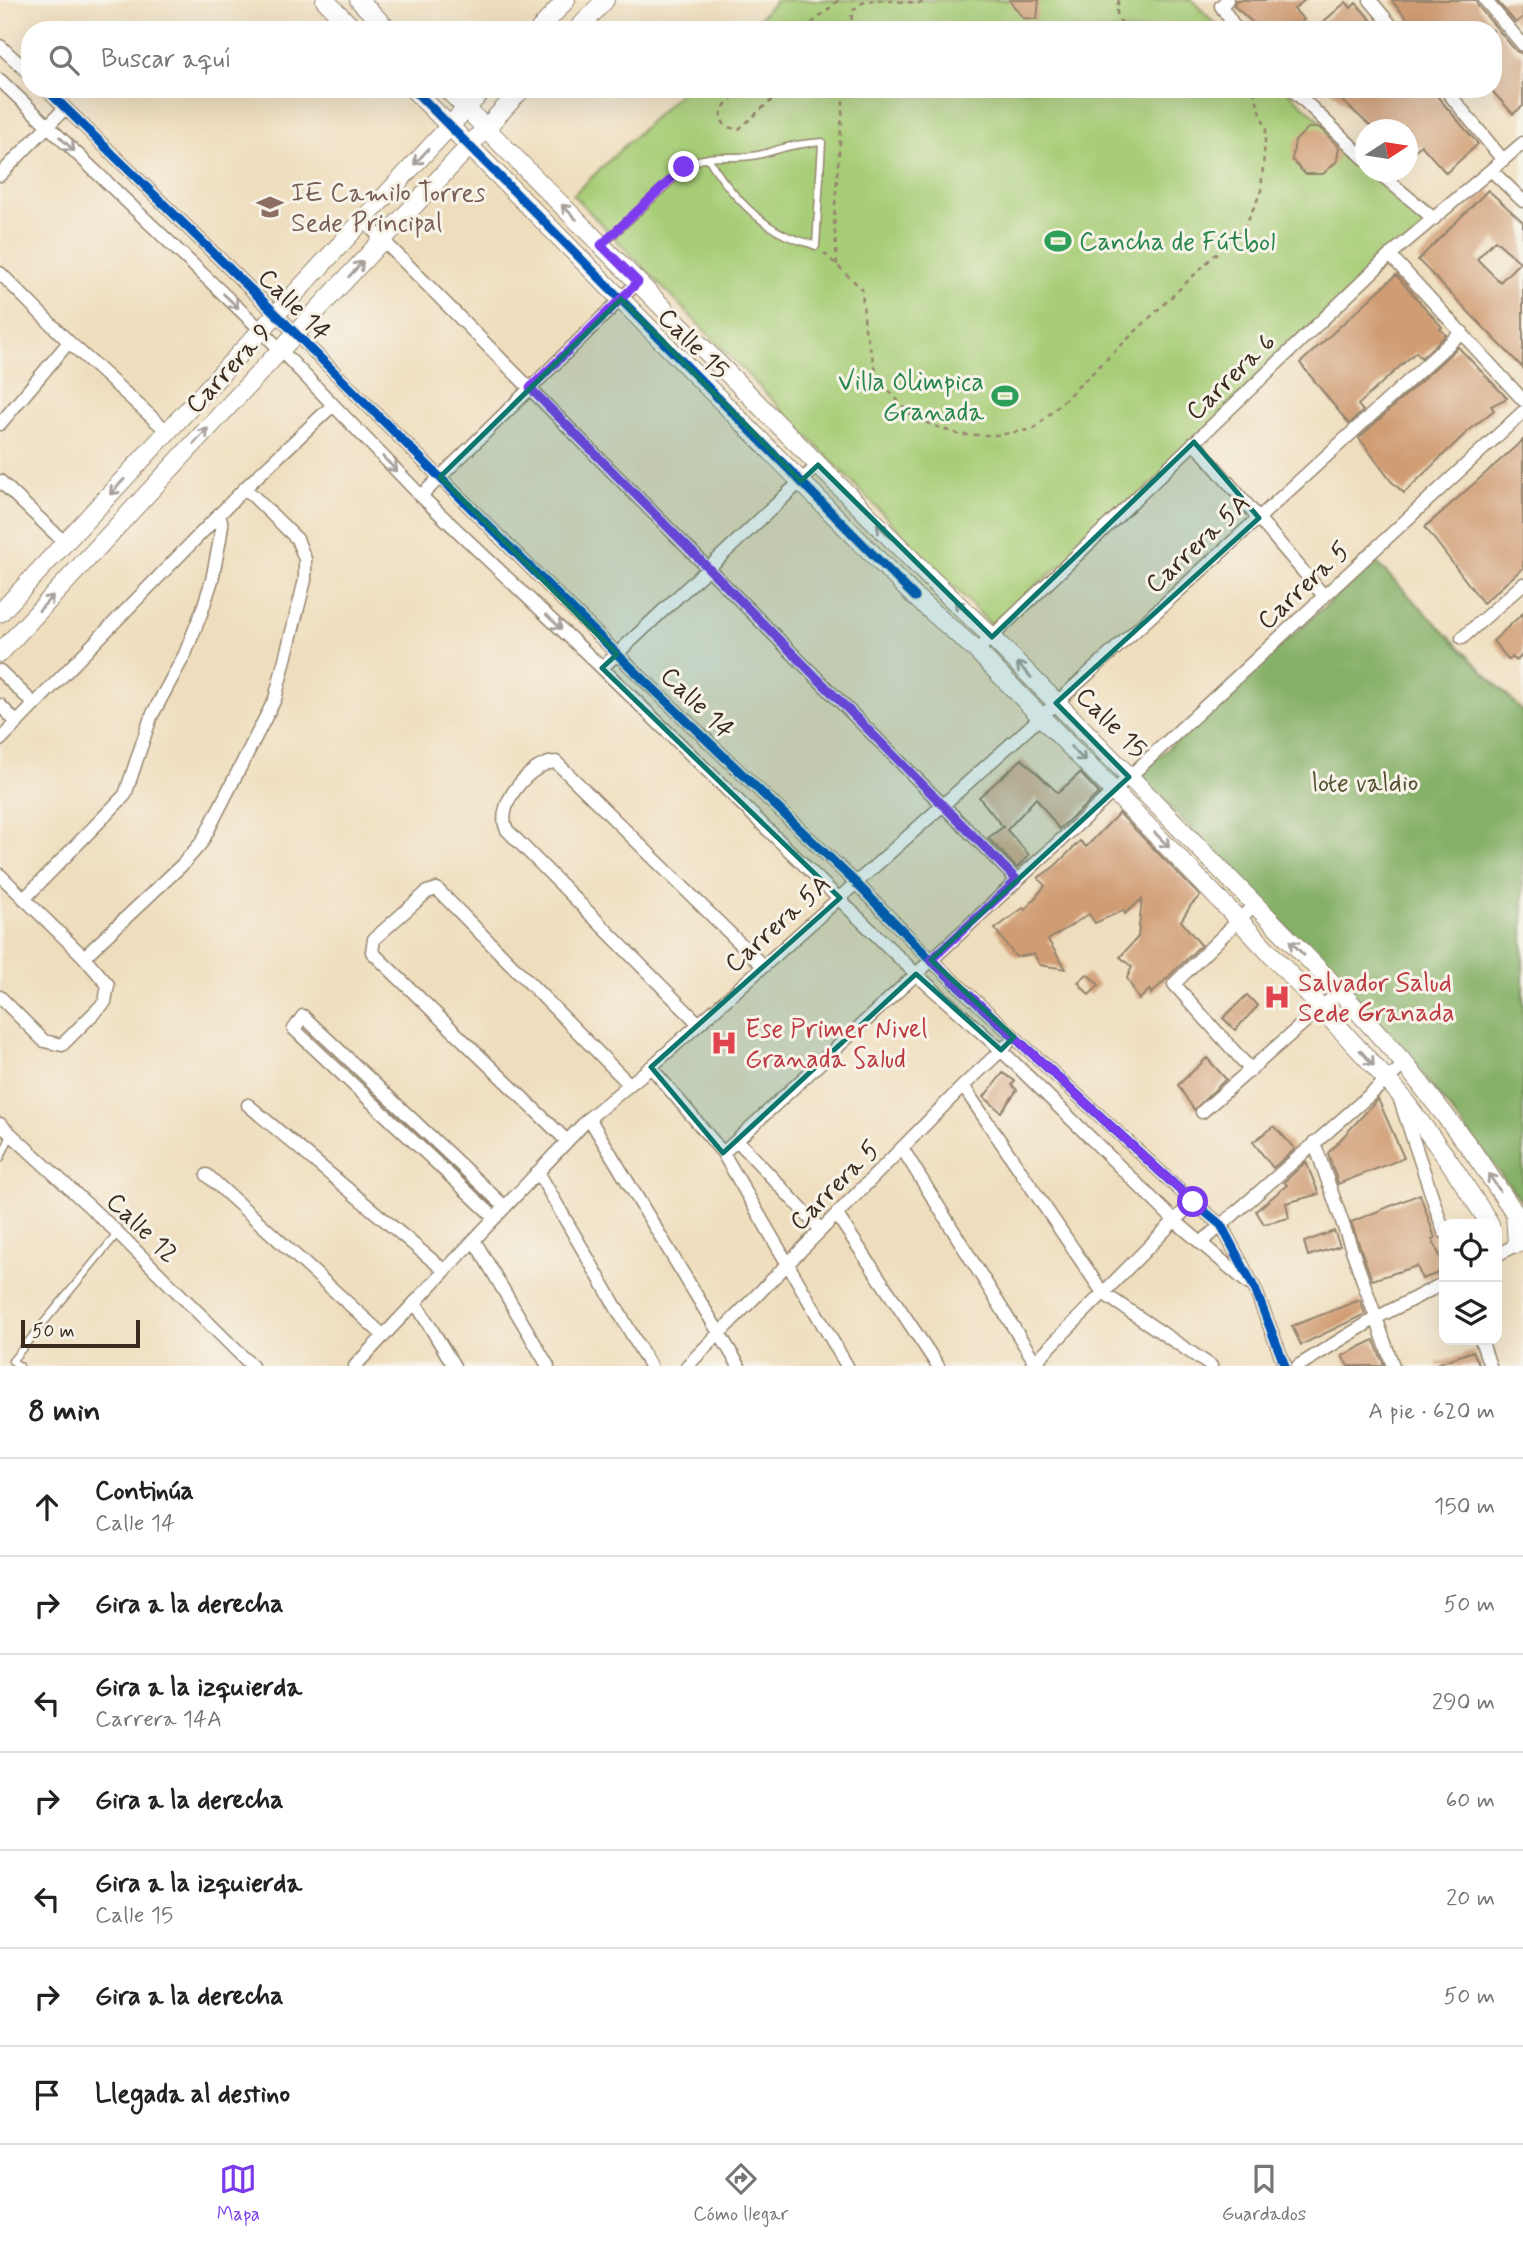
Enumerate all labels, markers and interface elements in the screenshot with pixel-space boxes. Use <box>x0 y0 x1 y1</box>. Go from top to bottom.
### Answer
search box <box>21 21 1502 98</box>
icon: search <box>45 41 83 79</box>
text: Buscar aquí <box>101 43 232 77</box>
north arrow <box>1355 119 1418 182</box>
one-way arrow <box>58 135 75 152</box>
one-way arrow <box>413 148 429 166</box>
route end <box>668 151 699 182</box>
place label: IE Camilo Torres Sede Principal <box>291 177 486 241</box>
school or university icon: IE Camilo Torres Sede Principal <box>255 192 285 222</box>
one-way arrow <box>561 204 578 221</box>
sports icon: Cancha de Fútbol <box>1043 226 1073 256</box>
place label: Cancha de Fútbol <box>1079 226 1275 260</box>
street label: Calle 14 <box>250 261 338 349</box>
one-way arrow <box>347 261 364 278</box>
one-way arrow <box>222 293 239 310</box>
street label: Calle 15 <box>649 301 736 388</box>
street label: Carrera 9 <box>179 317 280 422</box>
street label: Carrera 6 <box>1179 326 1284 429</box>
place label: Villa Olimpica Granada <box>838 366 984 430</box>
sports icon: Villa Olimpica Granada <box>990 381 1020 411</box>
one-way arrow <box>193 427 209 445</box>
one-way arrow <box>382 455 399 472</box>
one-way arrow <box>109 478 126 495</box>
street label: Carrera 5A <box>1139 487 1258 602</box>
one-way arrow <box>875 523 892 540</box>
street label: Carrera 5 <box>1251 535 1358 638</box>
one-way arrow <box>38 595 55 612</box>
one-way arrow <box>954 600 971 617</box>
one-way arrow <box>545 614 562 631</box>
street label: Calle 14 <box>652 660 741 747</box>
one-way arrow <box>1016 662 1033 679</box>
street label: Calle 15 <box>1067 680 1154 767</box>
one-way arrow <box>1069 745 1086 762</box>
park label: lote valdio <box>1312 767 1418 801</box>
one-way arrow <box>1153 831 1170 848</box>
street label: Carrera 5A <box>718 868 839 981</box>
one-way arrow <box>1289 940 1306 957</box>
place label: Salvador Salud Sede Granada <box>1298 967 1455 1031</box>
hospital icon: Salvador Salud Sede Granada <box>1262 982 1292 1012</box>
place label: Ese Primer Nivel Granada Salud <box>745 1013 928 1077</box>
hospital icon: Ese Primer Nivel Granada Salud <box>709 1028 739 1058</box>
one-way arrow <box>1359 1049 1376 1066</box>
street label: Carrera 5 <box>783 1134 888 1239</box>
one-way arrow <box>1487 1173 1501 1192</box>
street label: Calle 12 <box>98 1186 185 1271</box>
route start <box>1177 1186 1208 1217</box>
map controls <box>1439 1219 1502 1345</box>
button: locate <box>1439 1219 1502 1282</box>
button: layers <box>1439 1282 1502 1345</box>
scale bar <box>21 1317 140 1349</box>
text: 50 m <box>32 1319 75 1344</box>
text: 8 min <box>28 1392 101 1431</box>
text: A pie · 620 m <box>1368 1397 1495 1427</box>
text: Continúa <box>95 1475 194 1509</box>
icon: ahead <box>28 1488 66 1526</box>
text: 150 m <box>1434 1492 1495 1522</box>
text: Calle 14 <box>95 1509 175 1539</box>
icon: right <box>28 1586 66 1624</box>
text: Gira a la derecha <box>95 1588 284 1622</box>
text: 50 m <box>1444 1590 1495 1620</box>
text: Gira a la izquierda <box>95 1671 302 1705</box>
icon: left <box>28 1684 66 1722</box>
text: 290 m <box>1432 1688 1495 1718</box>
text: Carrera 14A <box>95 1705 222 1735</box>
icon: right <box>28 1782 66 1820</box>
text: Gira a la derecha <box>95 1784 284 1818</box>
text: 60 m <box>1446 1786 1495 1816</box>
text: Gira a la izquierda <box>95 1867 302 1901</box>
icon: left <box>28 1880 66 1918</box>
text: 20 m <box>1446 1884 1495 1914</box>
text: Calle 15 <box>95 1901 173 1931</box>
icon: right <box>28 1978 66 2016</box>
text: Gira a la derecha <box>95 1980 284 2014</box>
text: 50 m <box>1444 1982 1495 2012</box>
icon: arrive <box>28 2076 66 2114</box>
text: Llegada al destino <box>95 2078 290 2112</box>
tab: Mapa <box>217 2160 260 2227</box>
tab: Cómo llegar <box>693 2160 788 2227</box>
tab: Guardados <box>1222 2160 1306 2227</box>

